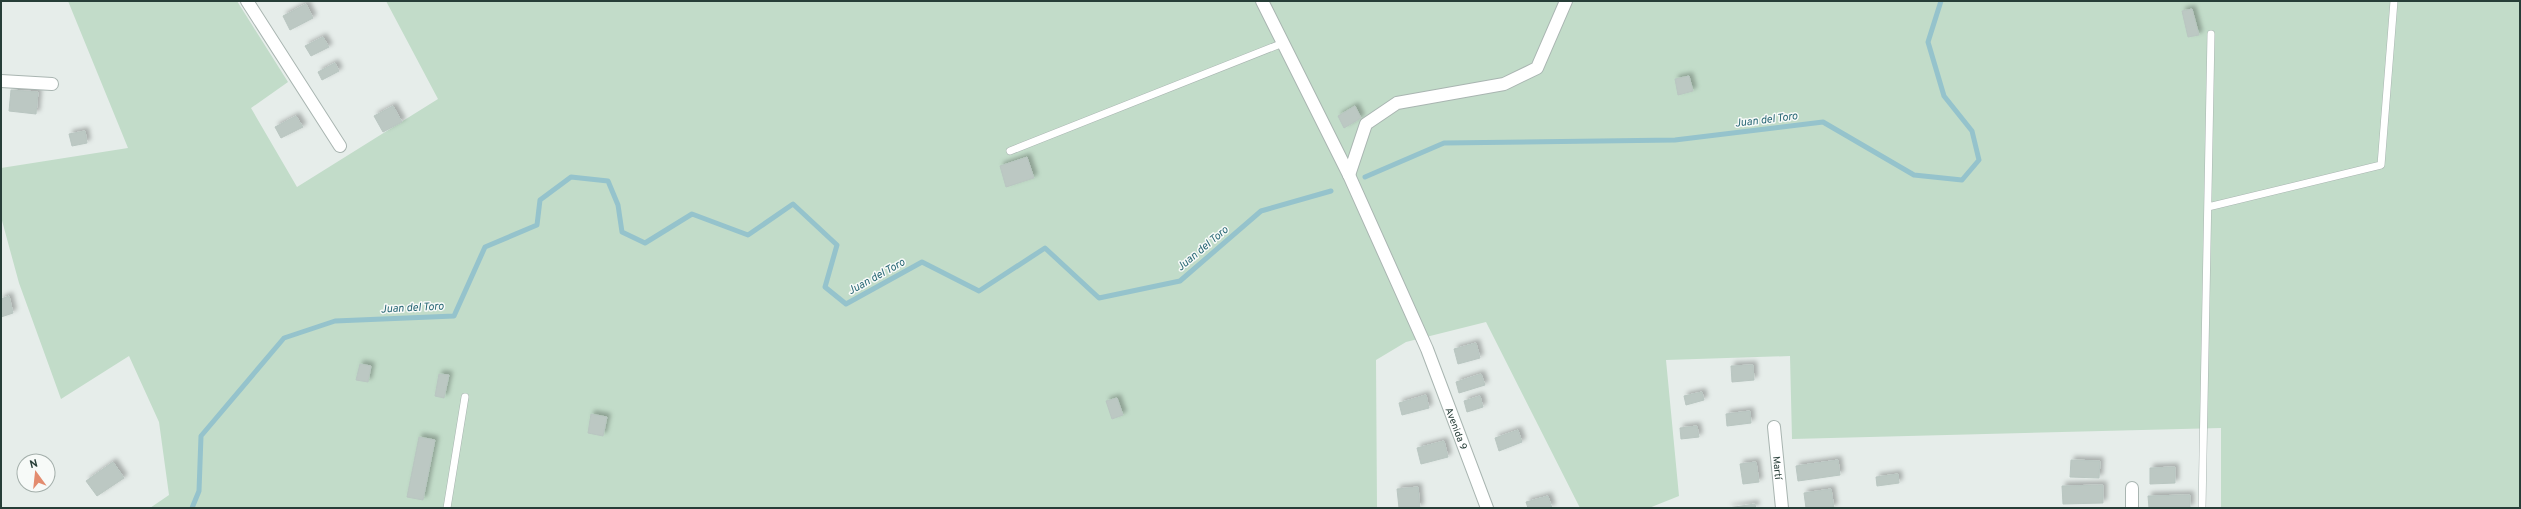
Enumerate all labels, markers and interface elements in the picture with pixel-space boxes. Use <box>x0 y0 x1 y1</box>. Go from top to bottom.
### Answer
water label: Juan del Toro <box>1734 109 1798 131</box>
water label: Juan del Toro <box>1174 223 1231 274</box>
water label: Juan del Toro <box>845 255 908 298</box>
water label: Juan del Toro <box>380 299 444 317</box>
street label: Avenida 9 <box>1442 406 1469 452</box>
north arrow <box>16 453 56 493</box>
street label: Martí <box>1769 456 1784 482</box>
text: N <box>28 457 39 472</box>

